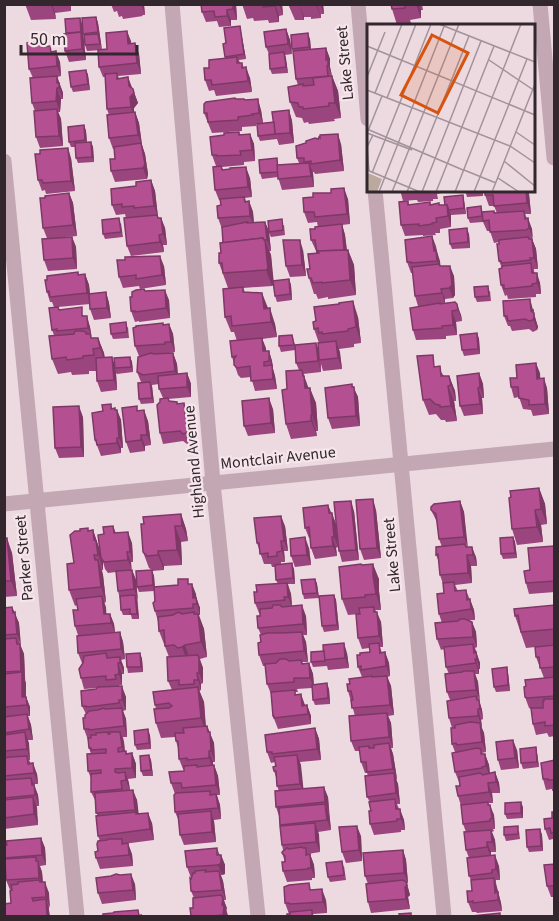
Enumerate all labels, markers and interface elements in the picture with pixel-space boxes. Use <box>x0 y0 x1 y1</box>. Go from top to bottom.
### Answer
scale bar <box>21 18 136 56</box>
street label: Lake Street <box>331 24 359 101</box>
inset map <box>367 24 535 192</box>
text: 50 m <box>30 27 66 52</box>
street label: Highland Avenue <box>178 404 210 519</box>
street label: Montclair Avenue <box>219 441 337 475</box>
street label: Parker Street <box>9 513 39 602</box>
street label: Lake Street <box>378 516 406 593</box>

